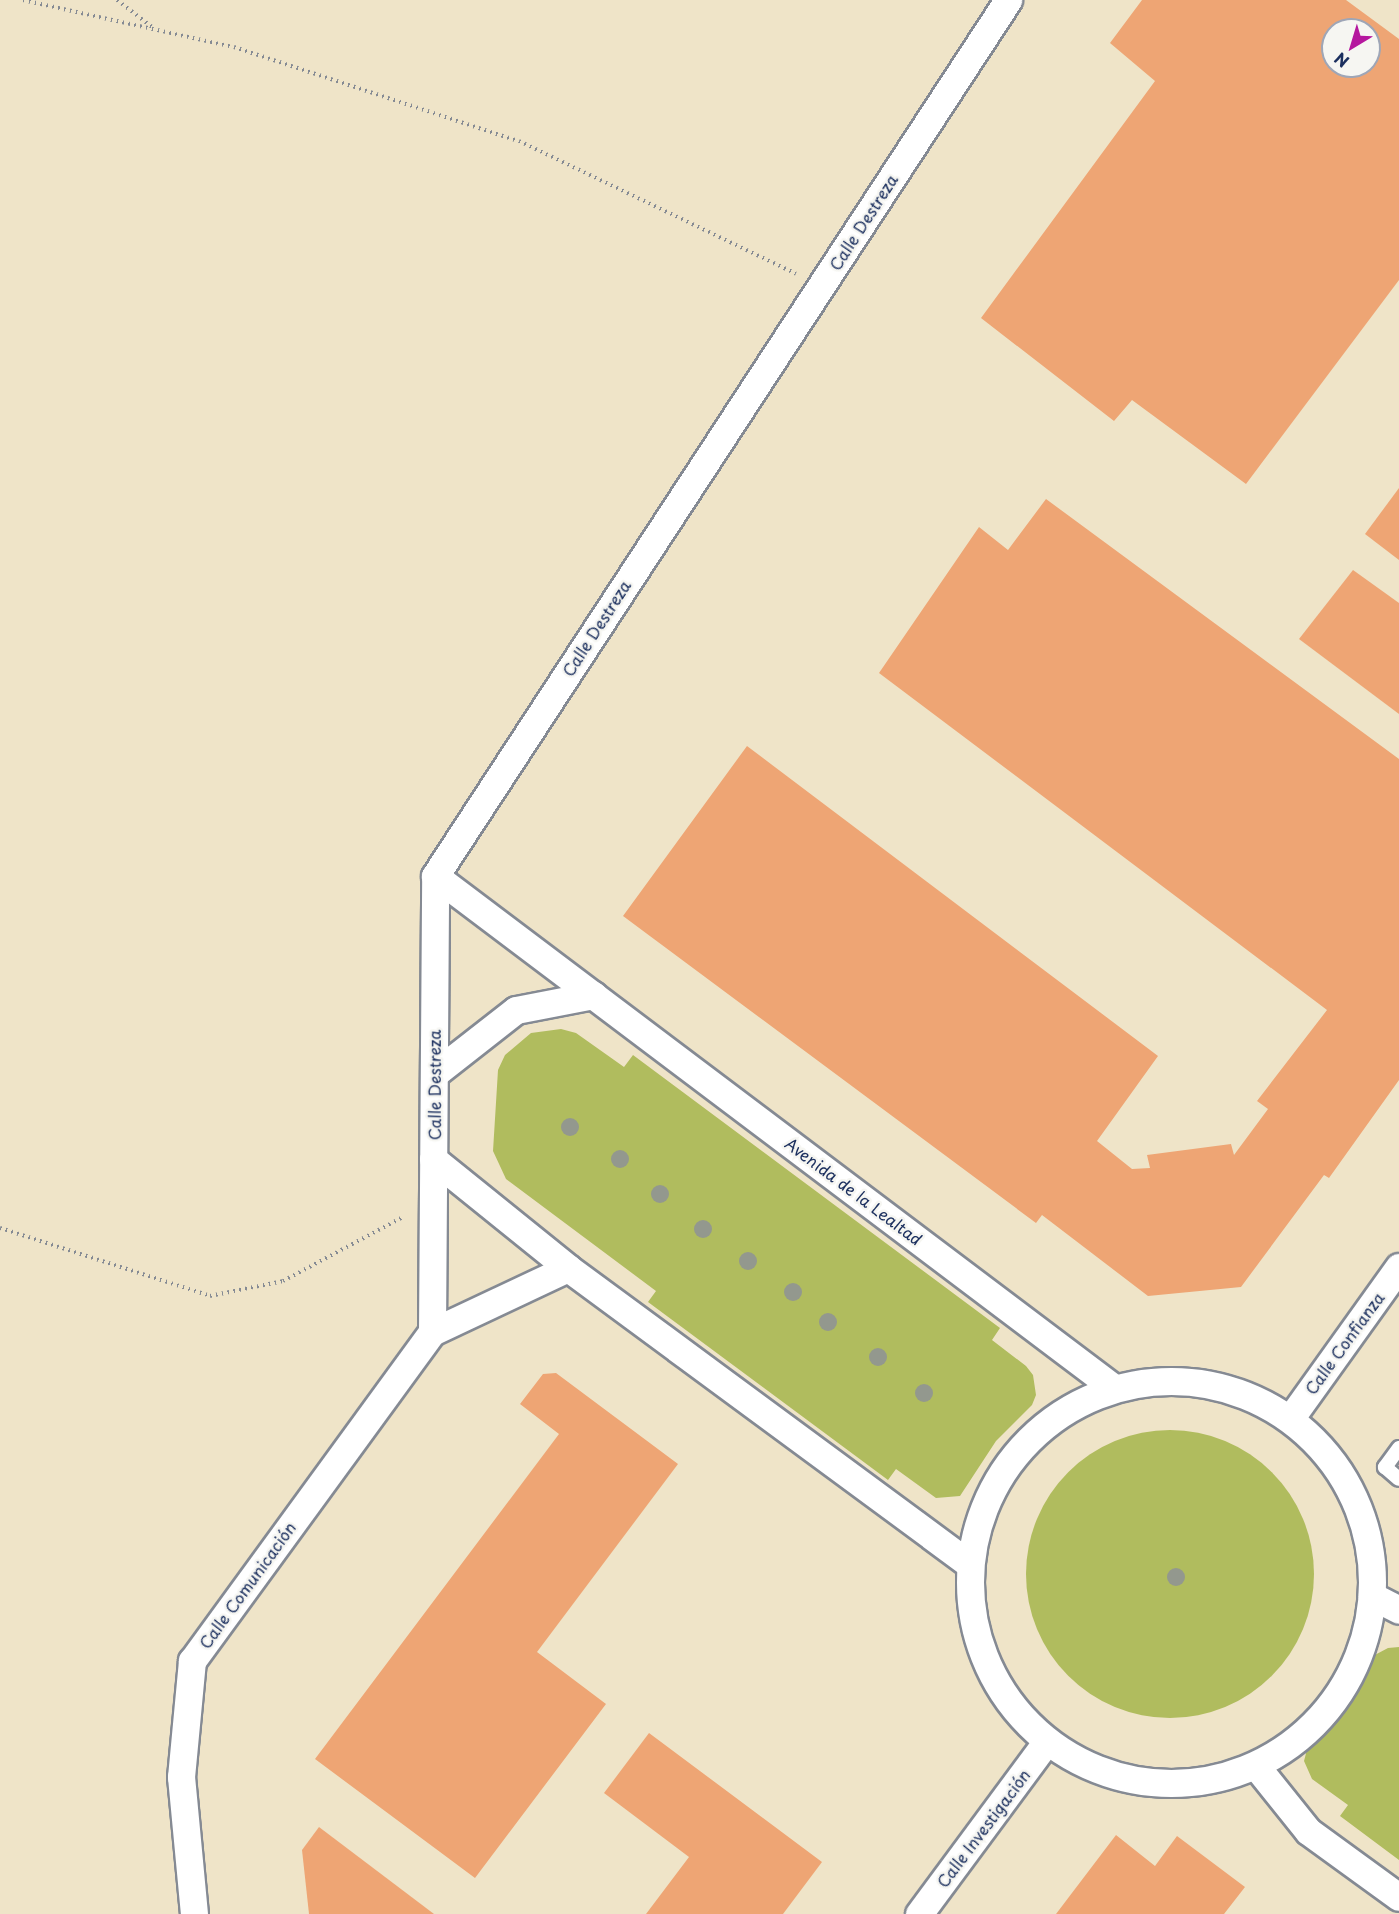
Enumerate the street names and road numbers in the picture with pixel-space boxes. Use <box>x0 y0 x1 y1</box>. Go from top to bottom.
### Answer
street label: Calle Destreza <box>825 170 901 274</box>
street label: Calle Destreza <box>558 576 634 680</box>
street label: Calle Destreza <box>424 1030 444 1140</box>
street label: Avenida de la Lealtad <box>782 1133 926 1249</box>
street label: Calle Confianza <box>1300 1288 1388 1398</box>
street label: Calle Comunicación <box>195 1518 299 1652</box>
street label: Calle Investigación <box>932 1765 1034 1891</box>

